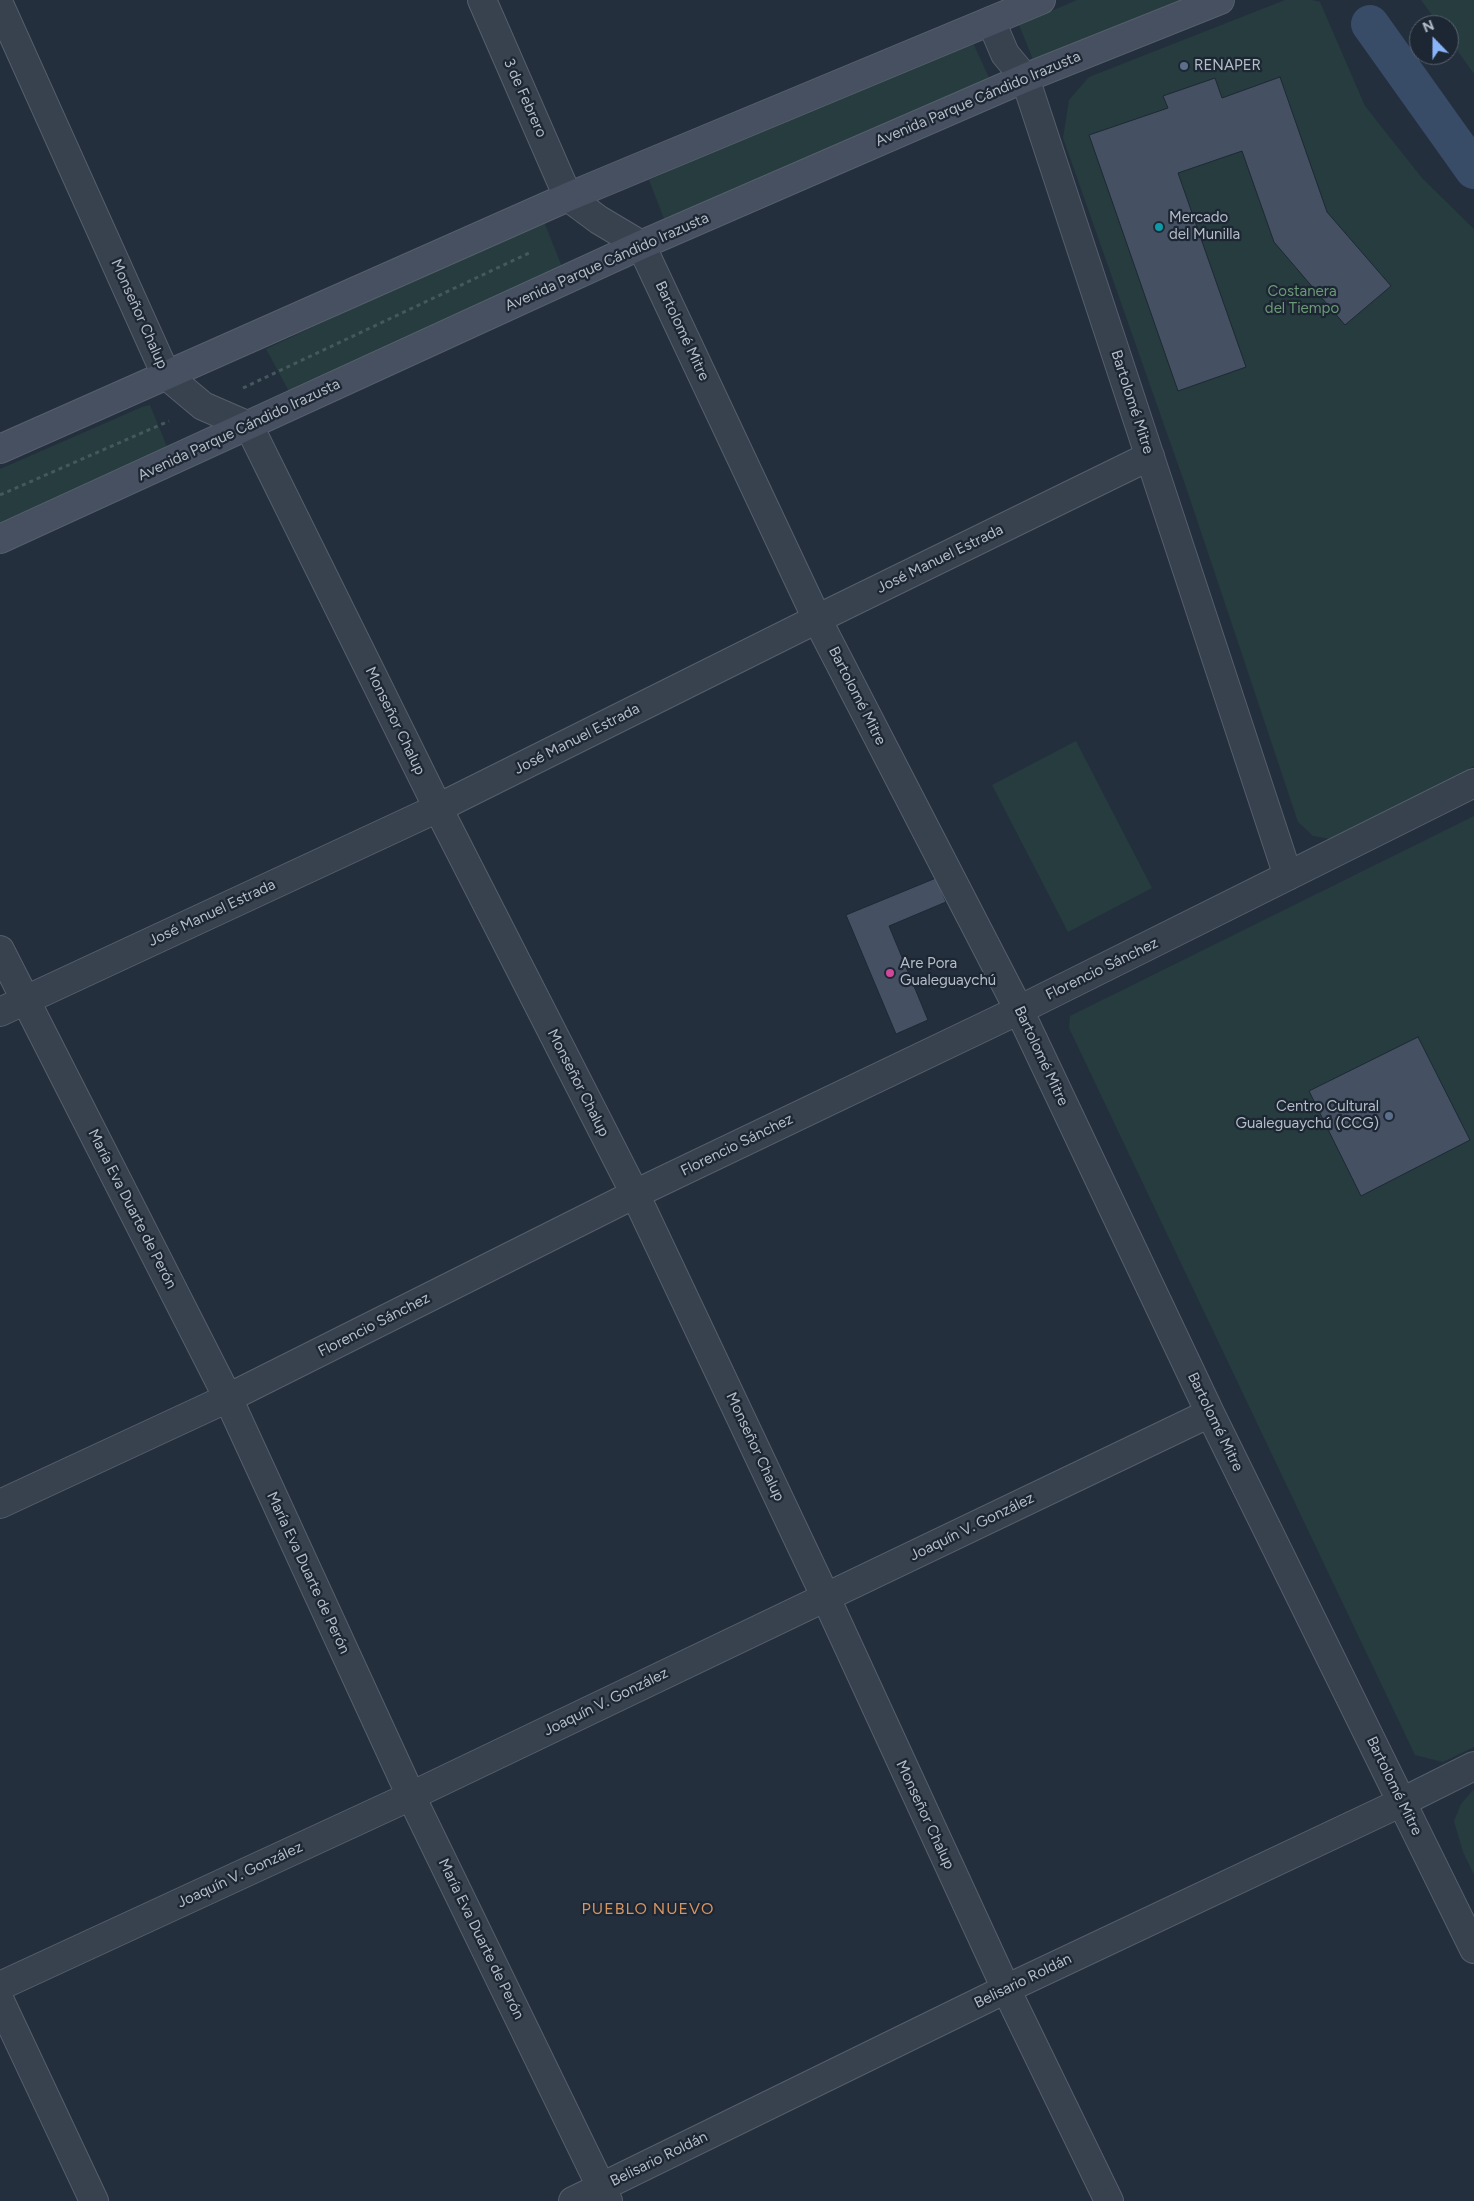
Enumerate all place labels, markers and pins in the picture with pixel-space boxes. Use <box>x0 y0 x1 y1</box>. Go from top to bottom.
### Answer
place label: RENAPER <box>1194 57 1261 75</box>
marker: RENAPER <box>1178 60 1190 72</box>
place label: Mercado del Munilla <box>1169 209 1240 244</box>
marker: Mercado del Munilla <box>1153 221 1165 233</box>
place label: Are Pora Gualeguaychú <box>900 955 996 990</box>
marker: Are Pora Gualeguaychú <box>884 967 896 979</box>
place label: Centro Cultural Gualeguaychú (CCG) <box>1236 1098 1379 1133</box>
marker: Centro Cultural Gualeguaychú (CCG) <box>1383 1110 1395 1122</box>

